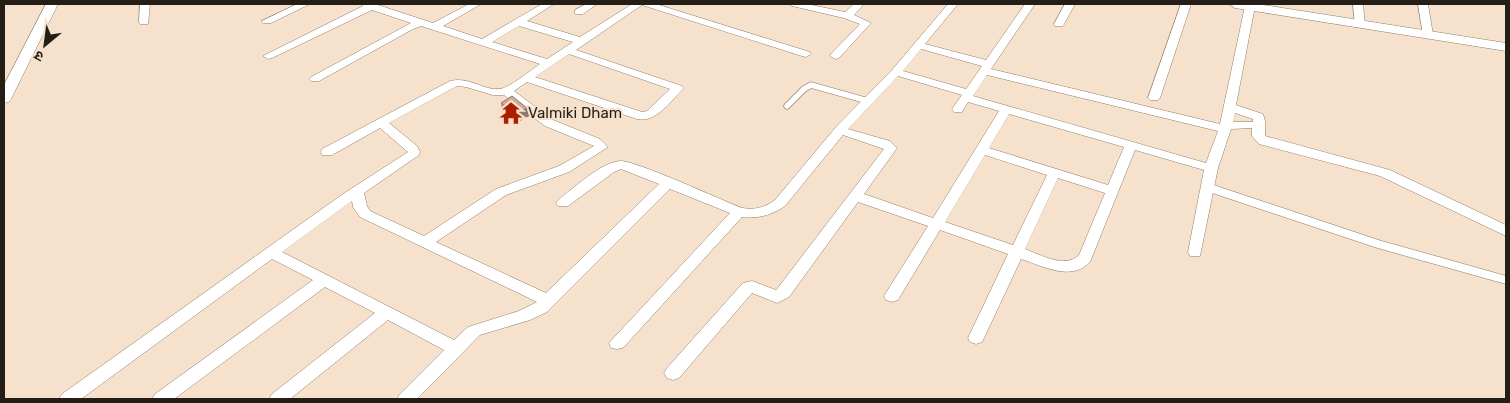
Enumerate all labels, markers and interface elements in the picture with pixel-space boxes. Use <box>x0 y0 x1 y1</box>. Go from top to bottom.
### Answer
north arrow <box>20 20 70 70</box>
text: उ <box>31 46 47 65</box>
temple icon: Valmiki Dham <box>498 100 524 126</box>
place label: Valmiki Dham <box>528 104 622 122</box>

